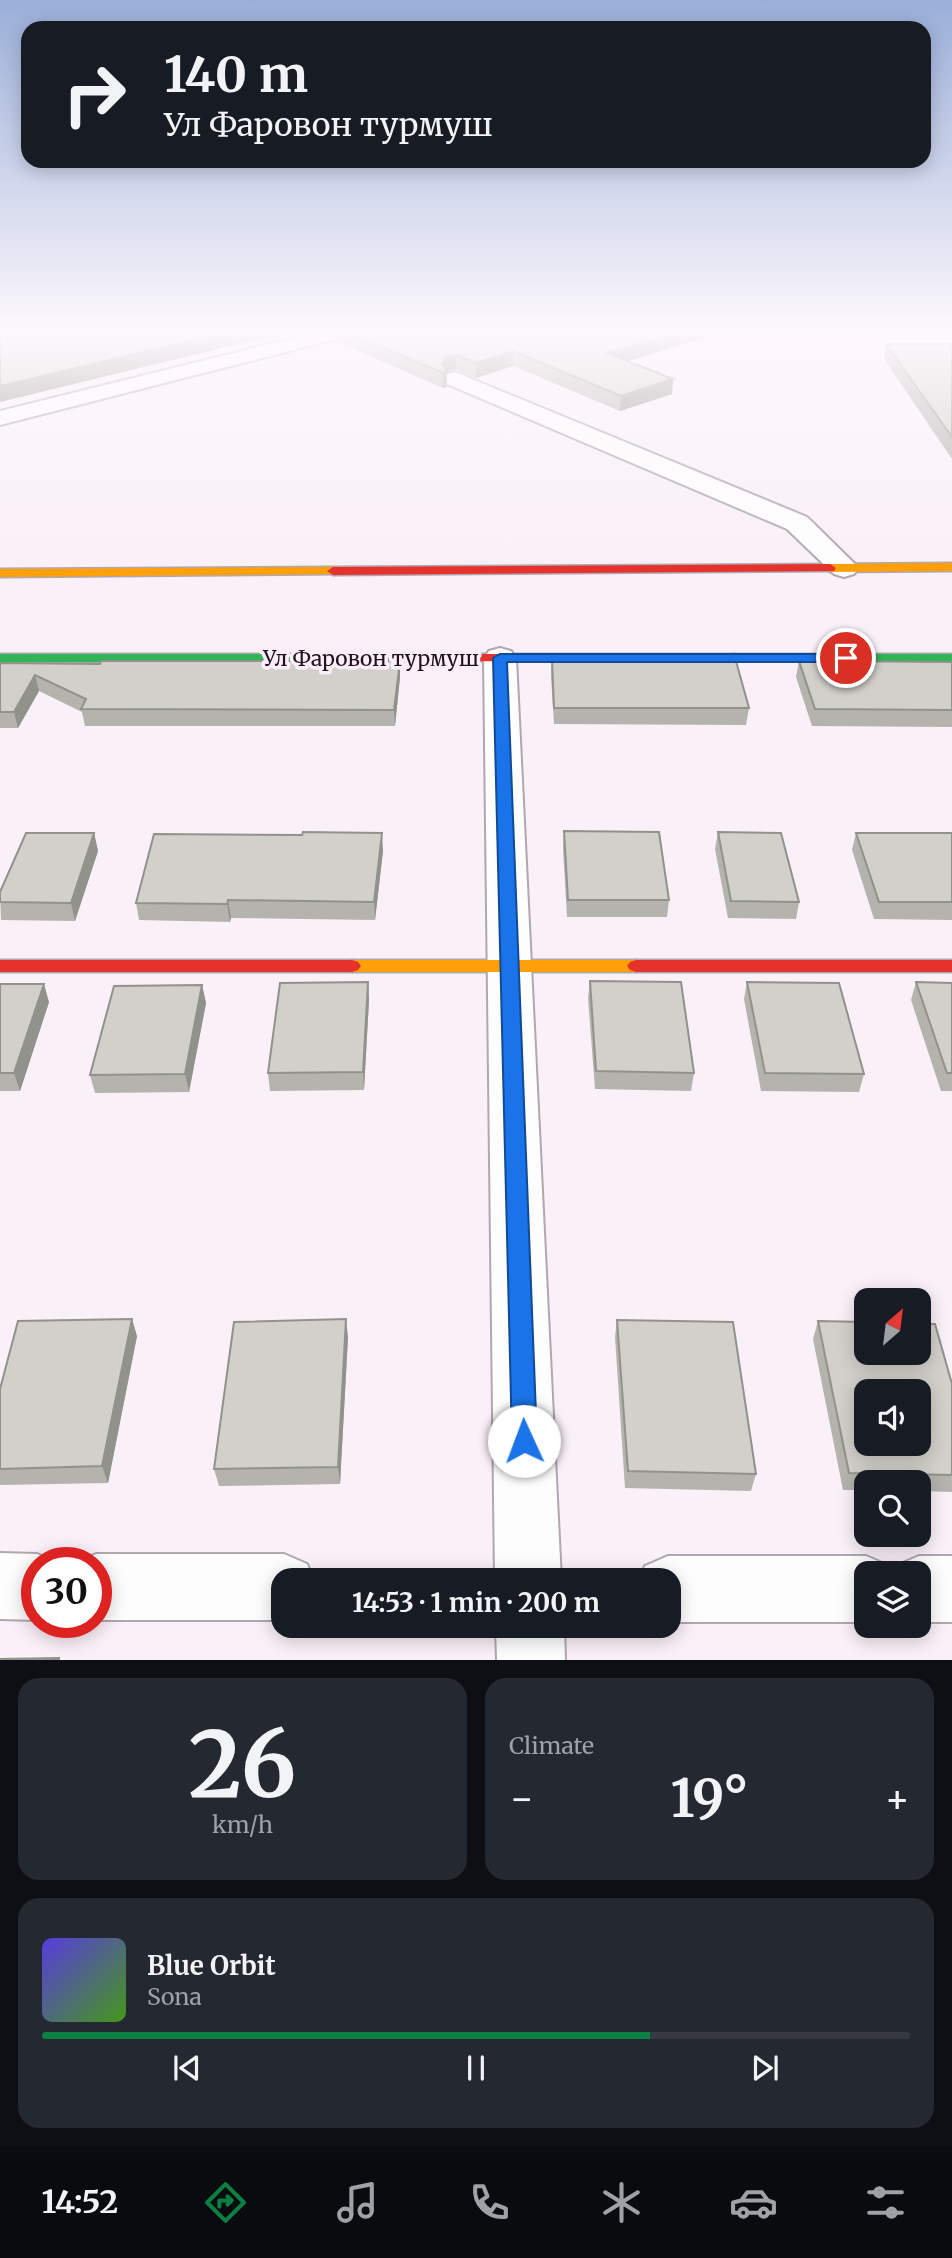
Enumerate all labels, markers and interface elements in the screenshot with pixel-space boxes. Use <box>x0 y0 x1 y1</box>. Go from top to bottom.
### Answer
text: 140 m <box>164 44 308 105</box>
icon: right <box>49 49 140 140</box>
text: Ул Фаровон турмуш <box>164 105 493 145</box>
pin <box>816 628 876 688</box>
icon: arrive <box>827 639 865 677</box>
street label: Ул Фаровон турмуш <box>262 645 479 672</box>
north arrow <box>854 1288 931 1365</box>
map controls <box>854 1288 931 1638</box>
button: sound <box>854 1379 931 1456</box>
position arrow <box>487 1404 561 1478</box>
button: search <box>854 1470 931 1547</box>
speed limit sign: 30 <box>21 1547 112 1638</box>
button: layers <box>854 1561 931 1638</box>
text: 14:53 · 1 min · 200 m <box>352 1586 600 1619</box>
text: 26 <box>189 1707 296 1822</box>
text: Climate <box>509 1731 594 1760</box>
text: 19° <box>671 1766 749 1831</box>
text: − <box>509 1775 534 1822</box>
text: + <box>885 1775 910 1822</box>
text: km/h <box>212 1810 273 1839</box>
text: Blue Orbit <box>147 1949 276 1982</box>
text: Sona <box>147 1982 202 2011</box>
icon: previous <box>168 2049 206 2087</box>
icon: pause <box>457 2049 495 2087</box>
icon: next <box>746 2049 784 2087</box>
icon: directions <box>201 2178 250 2227</box>
icon: music <box>333 2178 382 2227</box>
icon: phone <box>465 2178 514 2227</box>
icon: climate <box>597 2178 646 2227</box>
icon: car <box>729 2178 778 2227</box>
icon: filters <box>861 2178 910 2227</box>
text: 14:52 <box>42 2182 118 2222</box>

